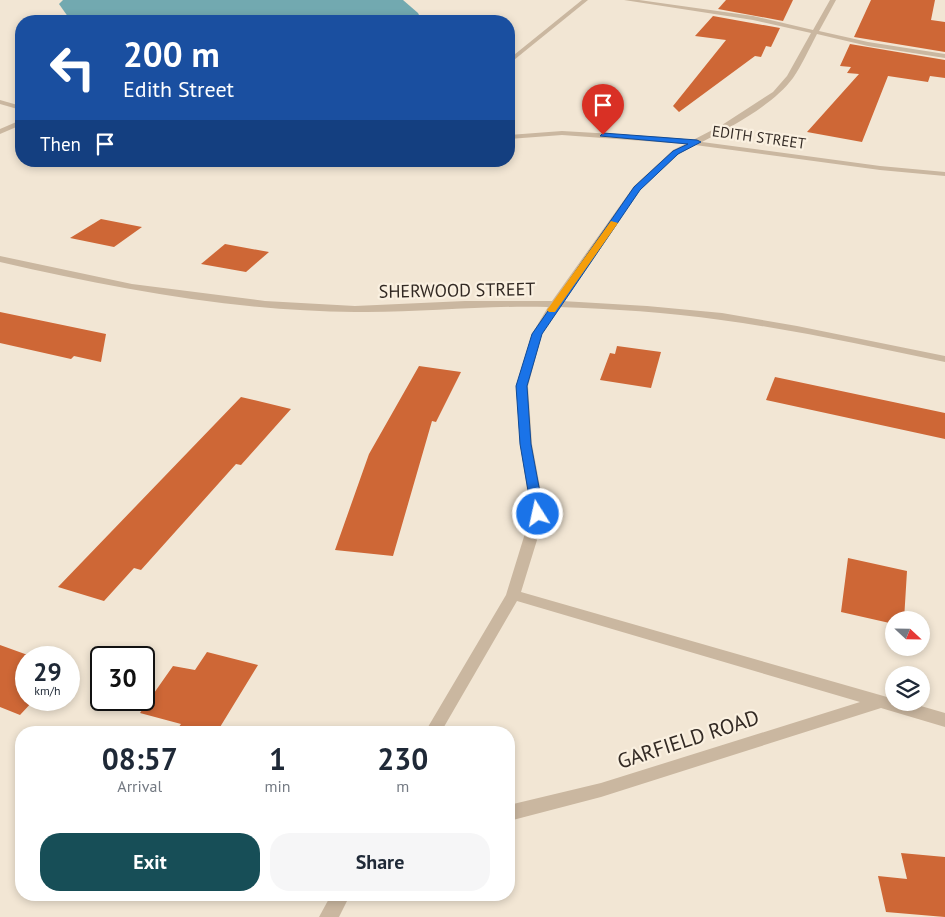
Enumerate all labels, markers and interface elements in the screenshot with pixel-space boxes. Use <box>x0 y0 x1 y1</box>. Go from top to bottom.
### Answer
text: 200 m <box>123 31 220 77</box>
icon: left <box>40 35 105 100</box>
text: Edith Street <box>123 75 234 103</box>
pin <box>582 84 624 135</box>
icon: arrive <box>589 91 617 119</box>
street label: EDITH STREET <box>711 121 808 153</box>
icon: arrive <box>91 130 119 158</box>
text: Then <box>40 132 81 156</box>
street label: SHERWOOD STREET <box>379 277 535 303</box>
position arrow <box>511 487 563 539</box>
north arrow <box>885 611 930 656</box>
map controls <box>885 611 930 711</box>
speed limit sign: 30 <box>90 646 155 711</box>
text: 29 <box>33 656 62 688</box>
button: layers <box>885 666 930 711</box>
text: km/h <box>34 683 61 698</box>
street label: GARFIELD ROAD <box>614 703 762 775</box>
text: 08:57 <box>102 739 178 778</box>
text: 1 <box>269 739 286 778</box>
text: 230 <box>377 739 428 778</box>
text: Arrival <box>117 776 162 796</box>
text: min <box>265 776 291 796</box>
text: m <box>396 776 409 796</box>
button: Exit <box>40 833 260 891</box>
button: Share <box>270 833 490 891</box>

